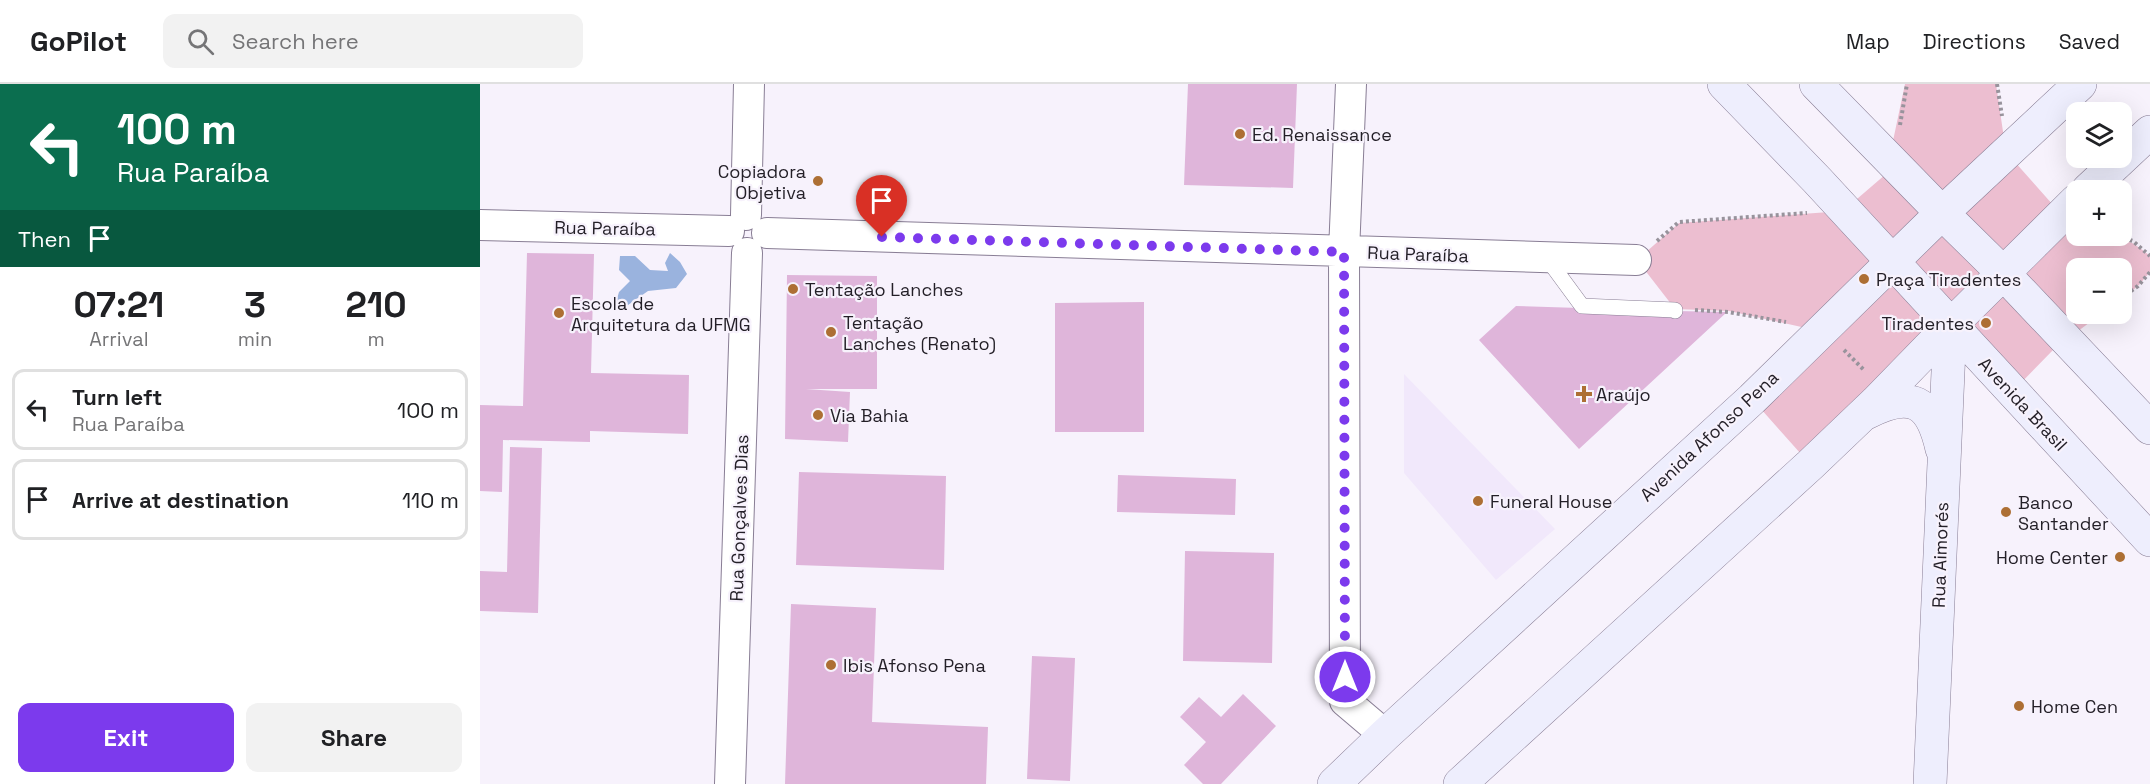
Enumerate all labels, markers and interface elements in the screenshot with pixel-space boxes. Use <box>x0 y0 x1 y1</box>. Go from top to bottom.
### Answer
search box <box>163 14 583 68</box>
text: GoPilot <box>30 23 127 59</box>
icon: search <box>184 25 217 58</box>
text: Search here <box>232 27 359 55</box>
text: Map <box>1846 28 1890 55</box>
text: Directions <box>1923 28 2026 55</box>
text: Saved <box>2059 28 2120 55</box>
map controls <box>2066 102 2132 324</box>
button: layers <box>2066 102 2132 168</box>
text: 100 m <box>117 103 237 156</box>
icon: left <box>18 108 96 186</box>
place label: Ed. Renaissance <box>1252 123 1392 146</box>
marker: Ed. Renaissance <box>1233 127 1247 141</box>
text: Rua Paraíba <box>117 155 269 190</box>
place label: Copiadora Objetiva <box>718 160 806 204</box>
marker: Copiadora Objetiva <box>811 174 825 188</box>
pin <box>856 175 907 237</box>
button: + <box>2066 180 2132 246</box>
icon: arrive <box>865 184 898 217</box>
street label: Rua Paraíba <box>554 216 656 240</box>
icon: arrive <box>83 222 116 255</box>
text: Then <box>18 225 71 253</box>
street label: Rua Paraíba <box>1367 241 1469 267</box>
button: − <box>2066 258 2132 324</box>
place label: Praça Tiradentes <box>1876 268 2021 291</box>
marker: Praça Tiradentes <box>1857 272 1871 286</box>
place label: Tentação Lanches <box>805 278 963 301</box>
text: 07:21 <box>73 282 164 328</box>
text: 3 <box>244 282 266 328</box>
text: 210 <box>346 282 407 328</box>
marker: Tentação Lanches <box>786 282 800 296</box>
place label: Escola de Arquitetura da UFMG <box>571 292 751 336</box>
marker: Escola de Arquitetura da UFMG <box>552 306 566 320</box>
place label: Tentação Lanches (Renato) <box>843 311 996 355</box>
place label: Tiradentes <box>1881 312 1974 335</box>
marker: Tiradentes <box>1979 316 1993 330</box>
marker: Tentação Lanches (Renato) <box>824 325 838 339</box>
text: Arrival <box>89 326 149 352</box>
text: min <box>238 326 272 352</box>
text: m <box>367 326 385 352</box>
street label: Avenida Brasil <box>1974 352 2072 456</box>
street label: Avenida Afonso Pena <box>1635 366 1783 506</box>
text: Turn left <box>72 383 162 411</box>
place label: Araújo <box>1596 383 1651 406</box>
marker: Araújo <box>1577 387 1591 401</box>
icon: left <box>21 393 54 426</box>
text: 100 m <box>397 396 459 424</box>
place label: Via Bahia <box>830 404 909 427</box>
marker: Via Bahia <box>811 408 825 422</box>
text: Rua Paraíba <box>72 411 185 437</box>
street label: Rua Gonçalves Dias <box>725 434 753 602</box>
icon: arrive <box>21 483 54 516</box>
text: Arrive at destination <box>72 486 289 514</box>
text: 110 m <box>402 486 459 514</box>
place label: Funeral House <box>1490 490 1612 513</box>
place label: Banco Santander <box>2018 491 2109 535</box>
marker: Funeral House <box>1471 494 1485 508</box>
street label: Rua Aimorés <box>1927 502 1953 608</box>
marker: Banco Santander <box>1999 505 2013 519</box>
place label: Home Center <box>1996 546 2108 569</box>
marker: Home Center <box>2113 550 2127 564</box>
position arrow <box>1313 645 1377 709</box>
place label: Ibis Afonso Pena <box>843 654 986 677</box>
marker: Ibis Afonso Pena <box>824 658 838 672</box>
place label: Home Cen <box>2031 695 2118 718</box>
marker: Home Cen <box>2012 699 2026 713</box>
button: Exit <box>18 703 234 772</box>
button: Share <box>246 703 462 772</box>

